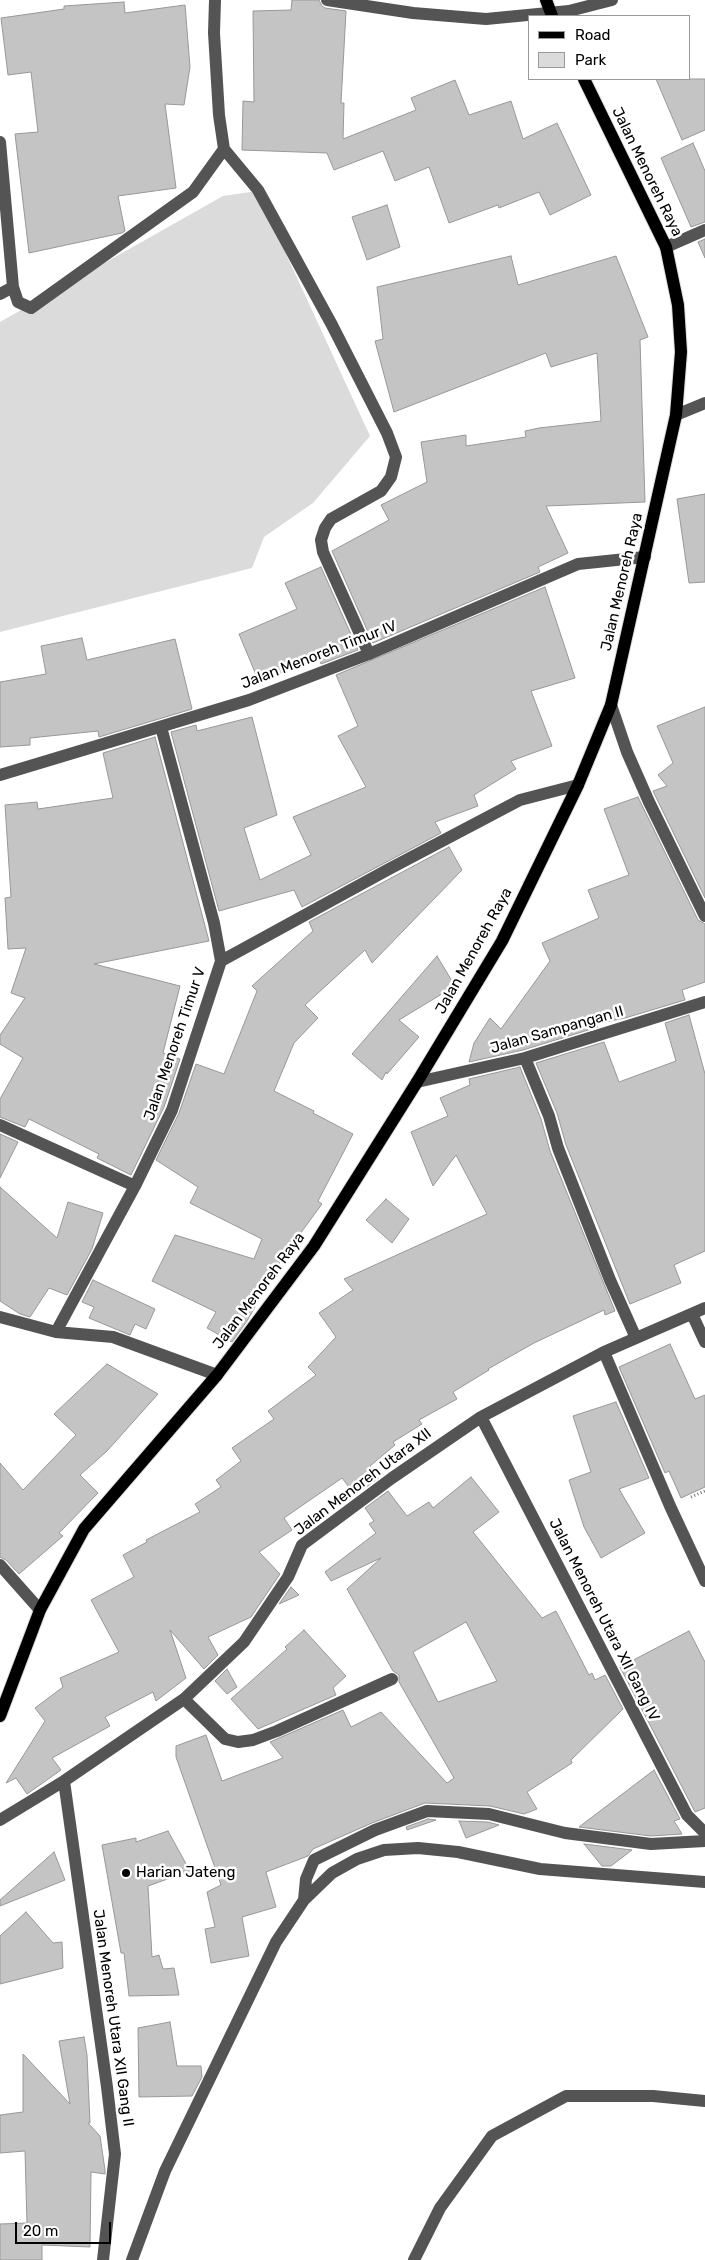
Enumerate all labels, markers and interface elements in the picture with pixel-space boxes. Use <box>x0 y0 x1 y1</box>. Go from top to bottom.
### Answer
legend <box>528 15 690 80</box>
text: Road <box>575 26 611 44</box>
text: Park <box>575 51 606 69</box>
street label: Jalan Menoreh Raya <box>608 105 686 239</box>
street label: Jalan Menoreh Raya <box>597 511 647 653</box>
street label: Jalan Menoreh Timur IV <box>239 617 399 693</box>
street label: Jalan Menoreh Raya <box>432 885 516 1017</box>
street label: Jalan Menoreh Timur V <box>140 965 210 1123</box>
street label: Jalan Sampangan II <box>488 1002 626 1058</box>
street label: Jalan Menoreh Raya <box>209 1229 309 1353</box>
street label: Jalan Menoreh Utara XII <box>291 1425 435 1539</box>
street label: Jalan Menoreh Utara XII Gang IV <box>545 1516 663 1724</box>
place label: Harian Jateng <box>136 1864 235 1882</box>
marker: Harian Jateng <box>120 1867 132 1879</box>
street label: Jalan Menoreh Utara XII Gang II <box>89 1908 137 2128</box>
scale bar <box>18 2212 114 2244</box>
text: 20 m <box>23 2222 58 2240</box>

